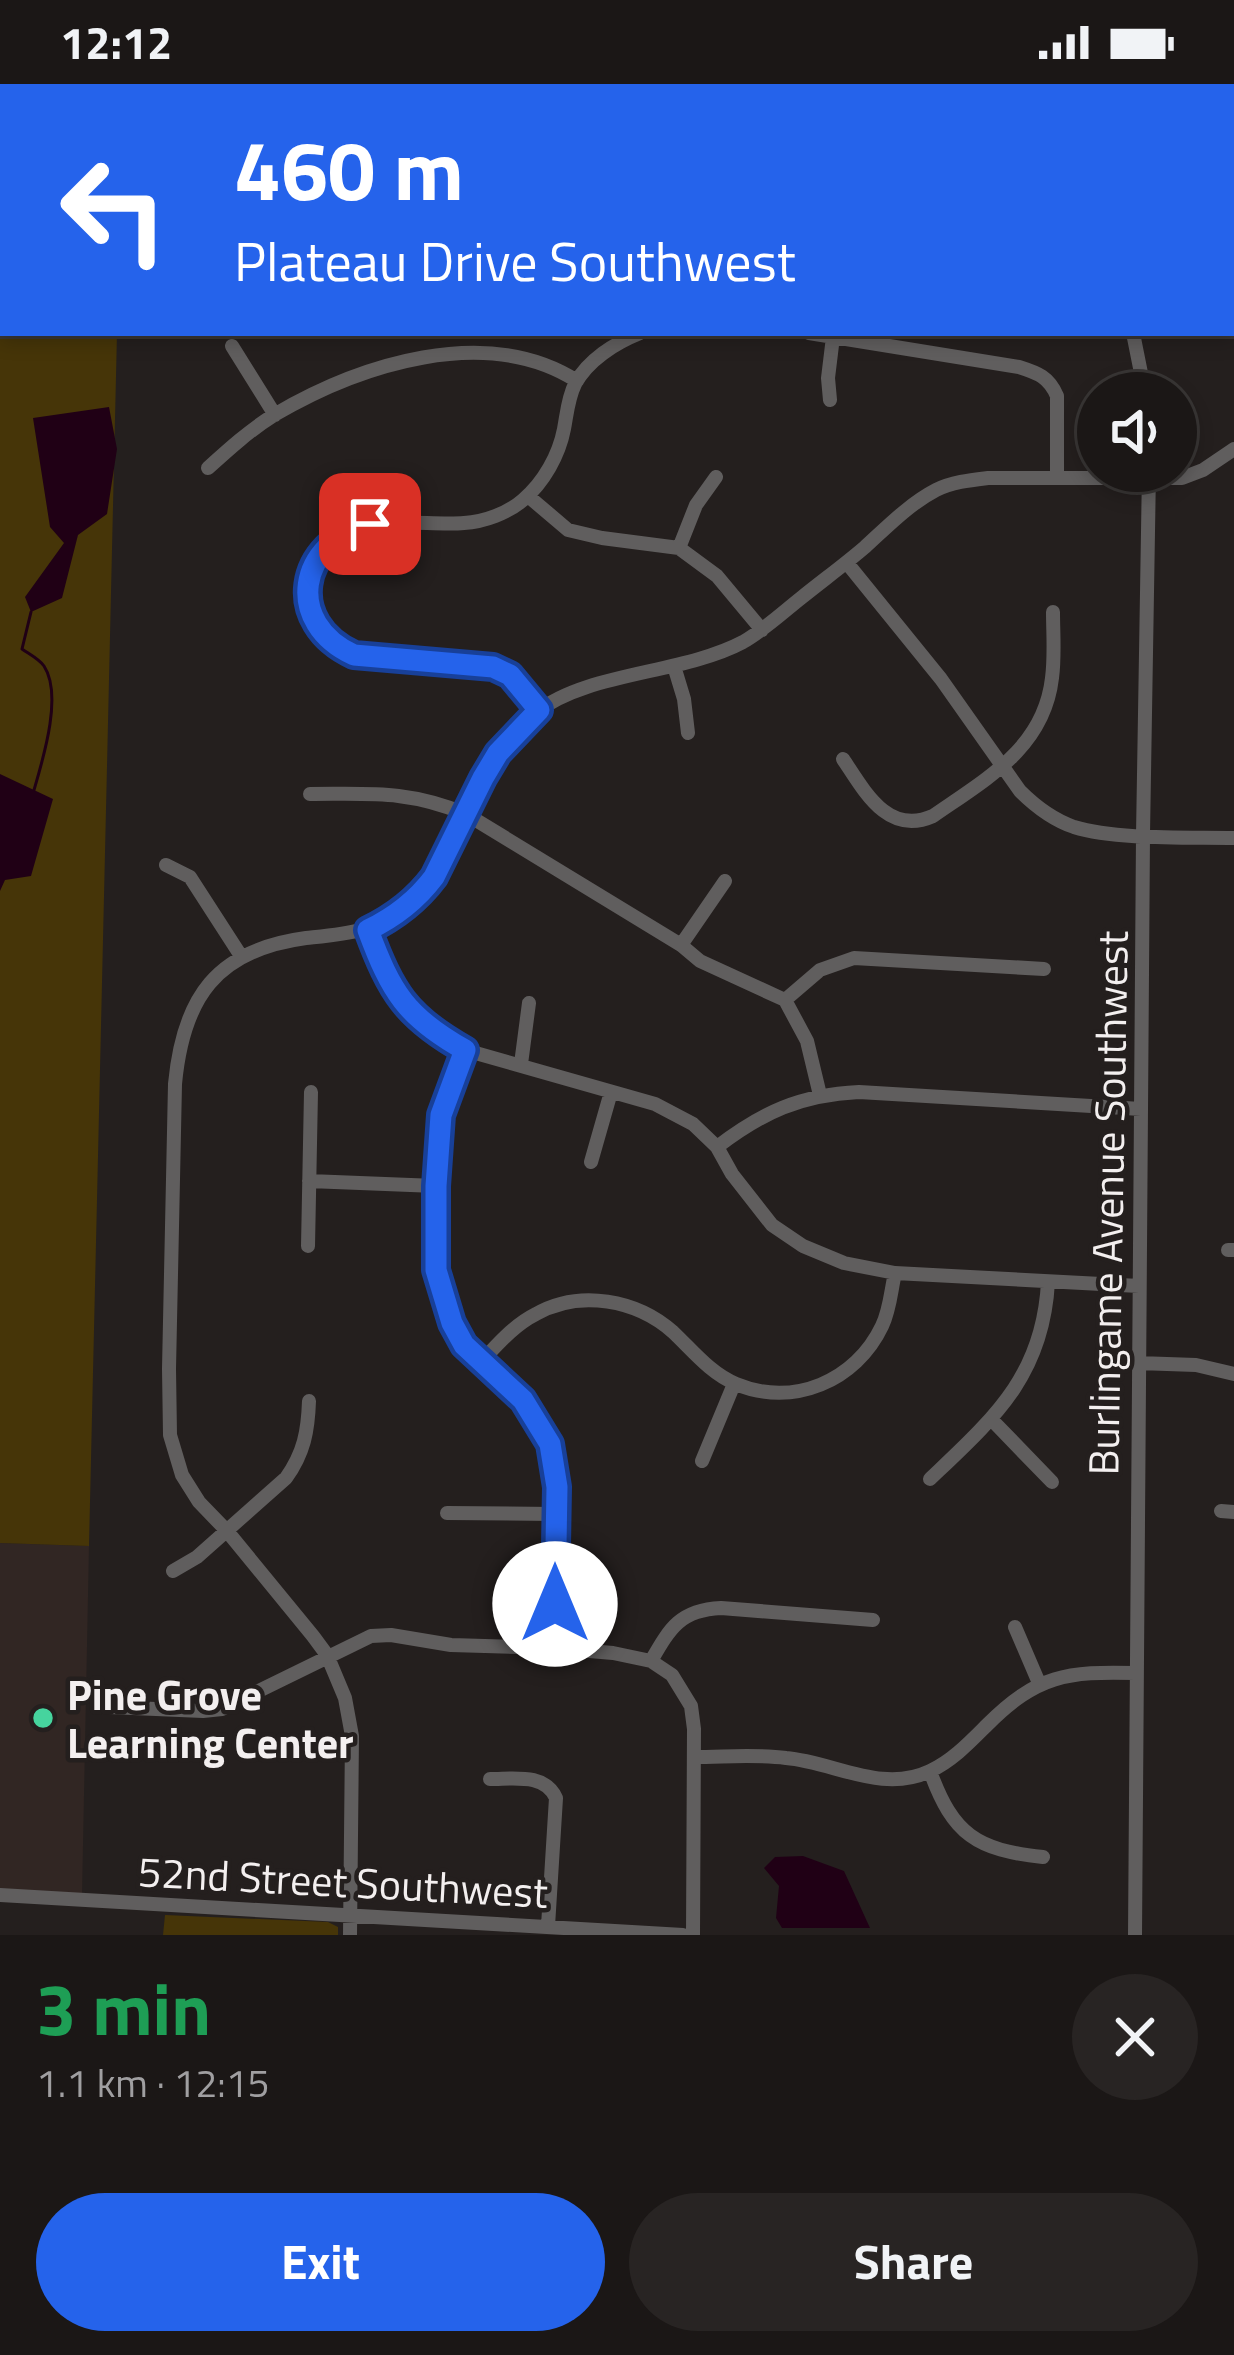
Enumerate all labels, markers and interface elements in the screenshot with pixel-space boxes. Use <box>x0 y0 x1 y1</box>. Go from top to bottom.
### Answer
text: 12:12 <box>60 8 172 76</box>
text: 460 m <box>234 105 464 233</box>
icon: left <box>36 132 192 288</box>
text: Plateau Drive Southwest <box>234 220 796 302</box>
map controls <box>1077 372 1197 492</box>
button: sound <box>1077 372 1197 492</box>
pin <box>319 473 421 575</box>
icon: arrive <box>337 491 403 557</box>
street label: Burlingame Avenue Southwest <box>1070 930 1144 1476</box>
position arrow <box>492 1541 618 1667</box>
place label: Pine Grove Learning Center <box>67 1662 354 1774</box>
marker: Pine Grove Learning Center <box>30 1705 56 1731</box>
street label: 52nd Street Southwest <box>137 1838 550 1924</box>
text: 3 min <box>36 1953 211 2063</box>
button: close <box>1072 1974 1198 2100</box>
text: 1.1 km · 12:15 <box>36 2053 269 2112</box>
button: Exit <box>36 2193 605 2331</box>
button: Share <box>629 2193 1198 2331</box>

